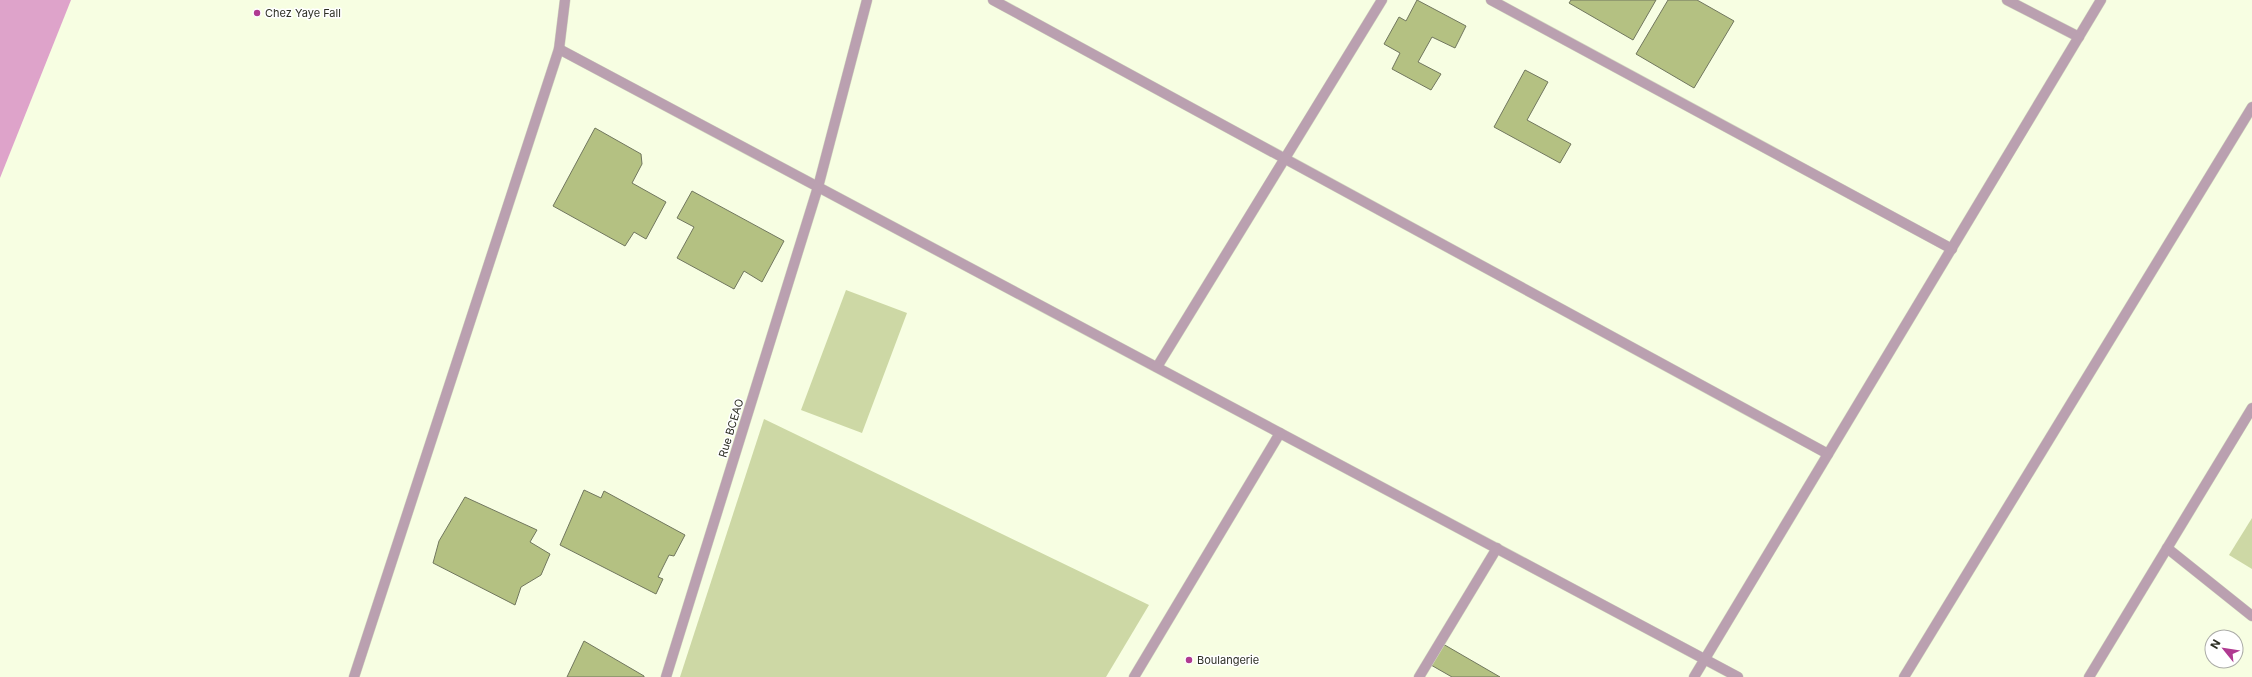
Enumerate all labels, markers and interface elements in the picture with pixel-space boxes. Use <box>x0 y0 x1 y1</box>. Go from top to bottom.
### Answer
place label: Chez Yaye Fall <box>265 6 341 20</box>
marker: Chez Yaye Fall <box>252 8 262 18</box>
street label: Rue BCEAO <box>715 397 747 459</box>
north arrow <box>2204 629 2244 669</box>
text: N <box>2207 637 2223 651</box>
place label: Boulangerie <box>1197 653 1259 667</box>
marker: Boulangerie <box>1184 655 1194 665</box>

